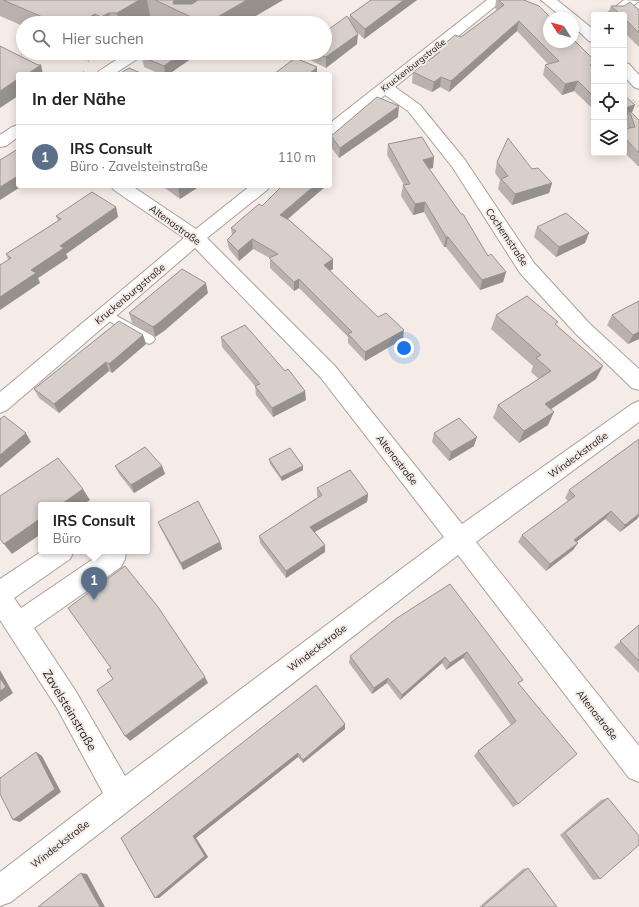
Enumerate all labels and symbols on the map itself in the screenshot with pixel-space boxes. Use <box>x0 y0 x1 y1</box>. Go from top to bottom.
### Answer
north arrow <box>543 12 579 48</box>
street label: Kruckenburgstraße <box>378 36 448 94</box>
street label: Altenastraße <box>147 202 203 248</box>
street label: Cochemstraße <box>483 206 531 268</box>
street label: Kruckenburgstraße <box>92 261 168 327</box>
your location <box>394 338 414 358</box>
street label: Windeckstraße <box>546 429 610 481</box>
street label: Altenastraße <box>373 432 421 488</box>
pin: 1 <box>81 567 107 600</box>
street label: Windeckstraße <box>285 622 349 674</box>
street label: Zavelsteinstraße <box>40 667 100 753</box>
street label: Altenastraße <box>573 687 621 743</box>
street label: Windeckstraße <box>28 817 92 871</box>

